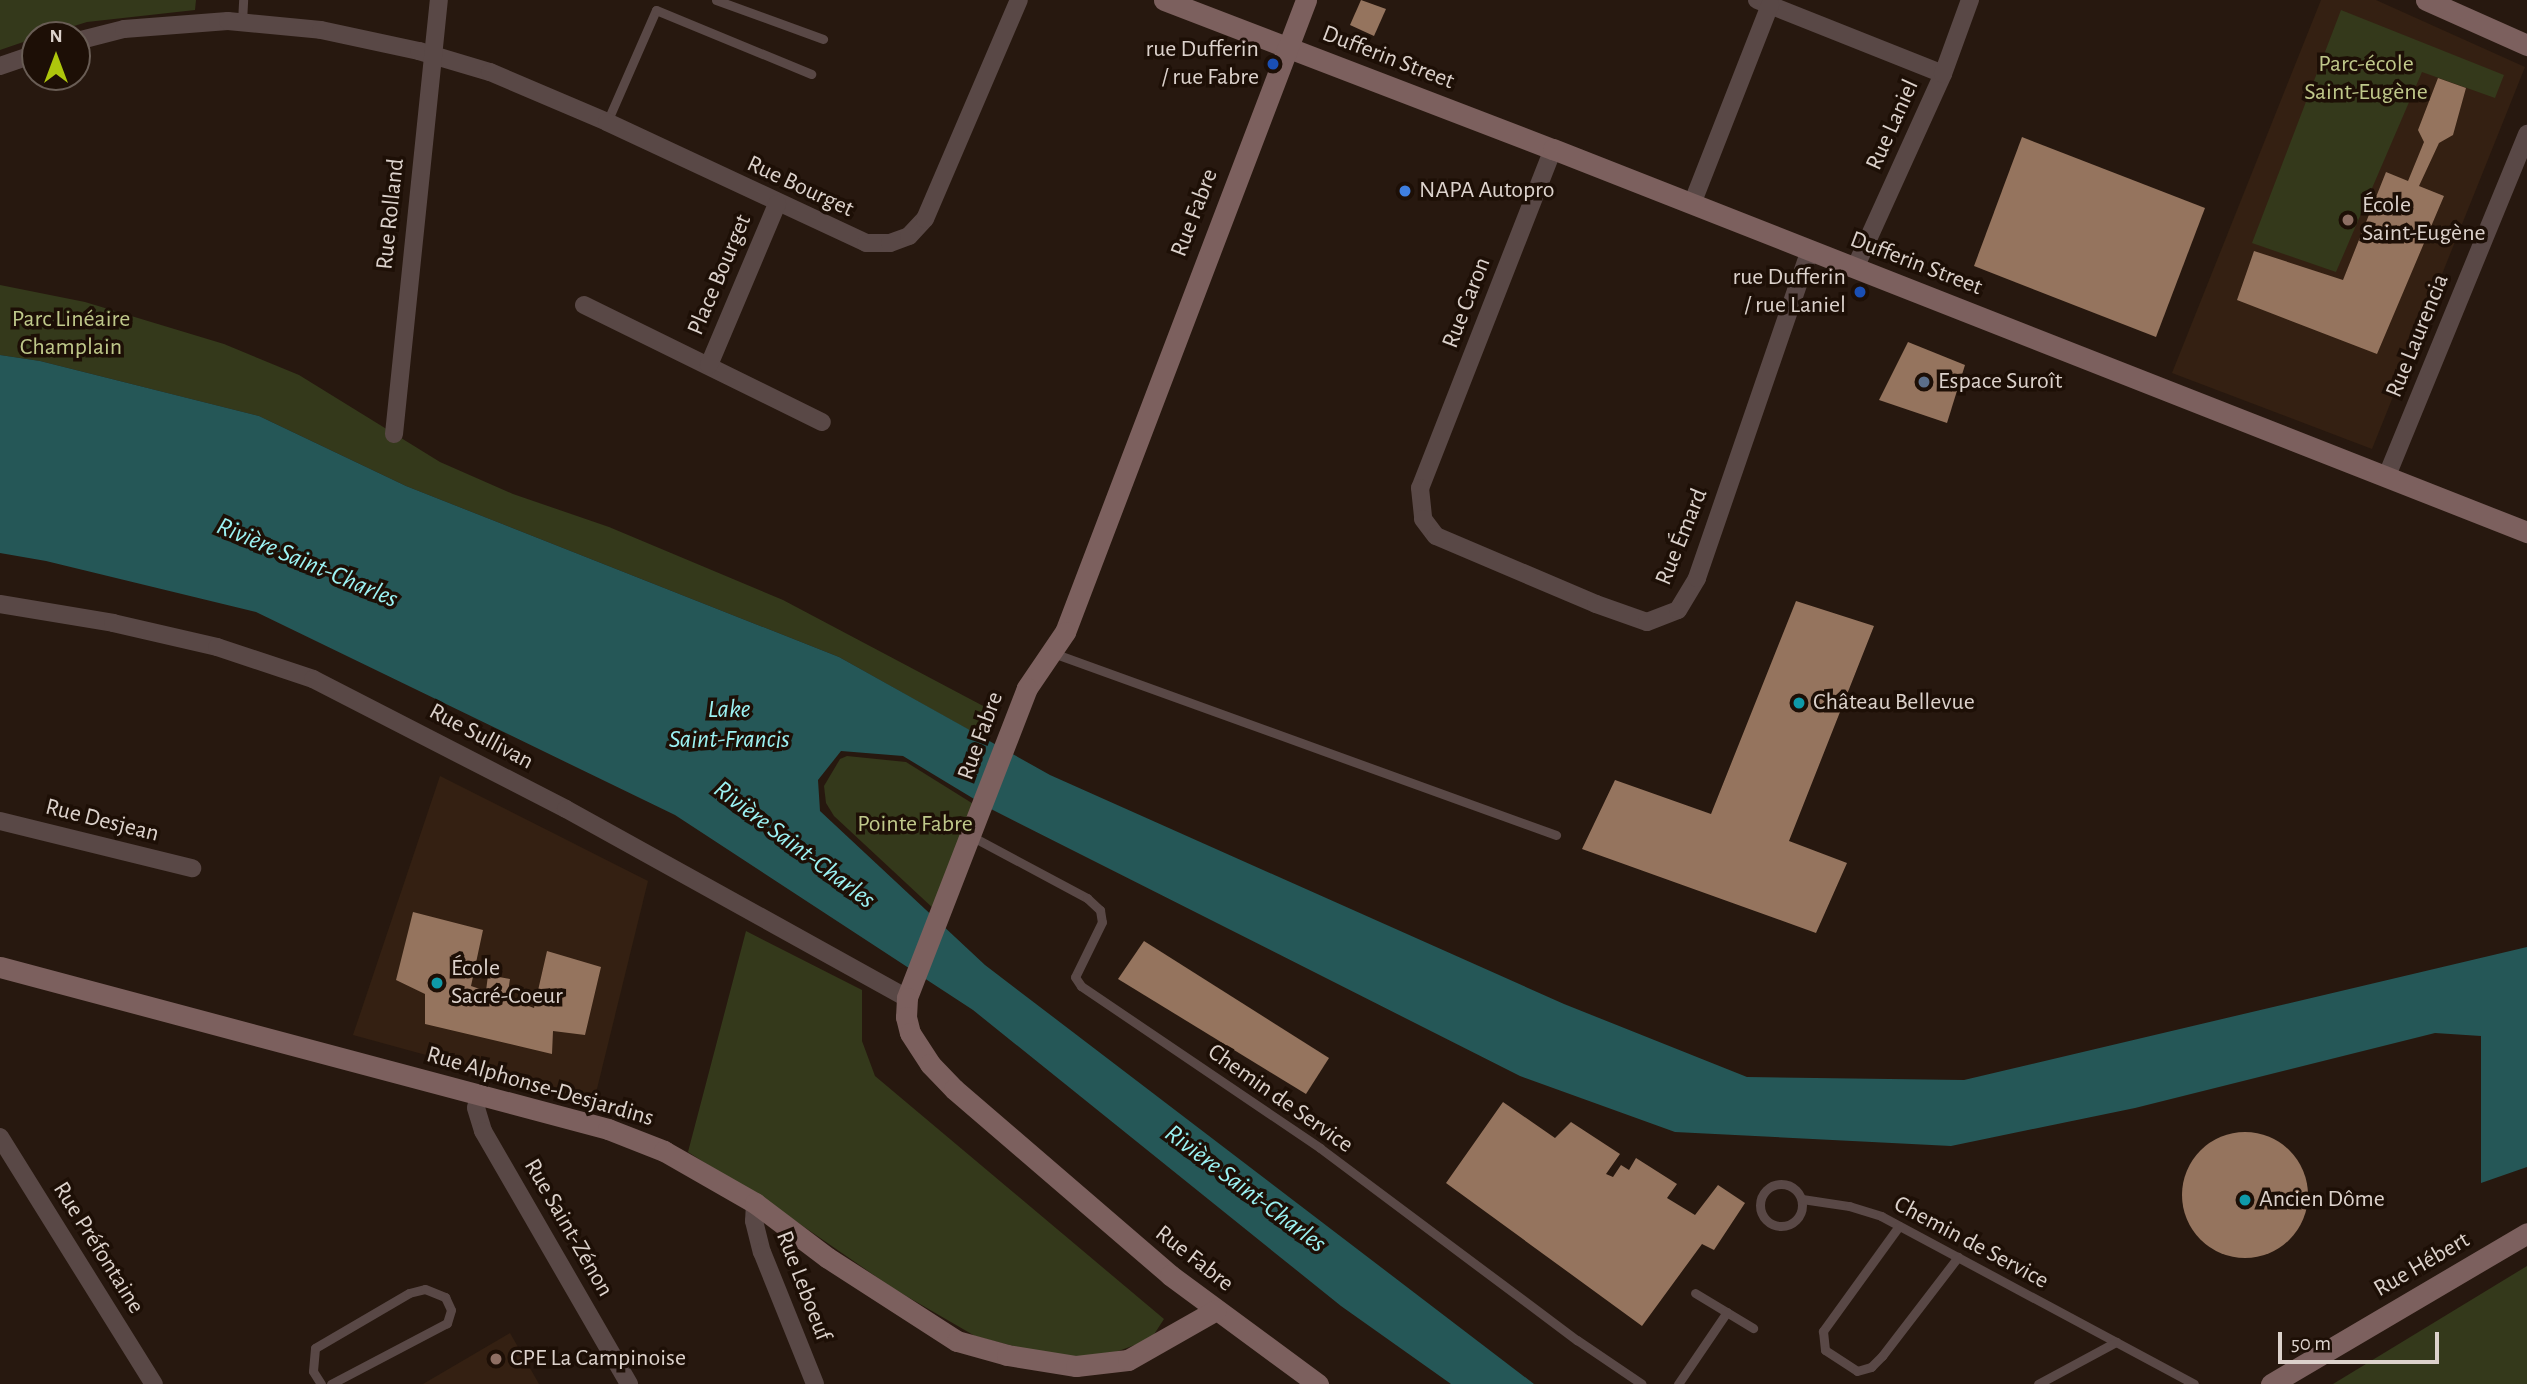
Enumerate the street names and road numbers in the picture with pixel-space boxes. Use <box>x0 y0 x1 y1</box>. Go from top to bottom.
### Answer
street label: Dufferin Street <box>1318 20 1458 96</box>
street label: Rue Laniel <box>1860 75 1926 175</box>
street label: Rue Bourget <box>742 150 858 224</box>
street label: Rue Rolland <box>371 157 411 271</box>
street label: Rue Fabre <box>1165 165 1225 261</box>
street label: Place Bourget <box>682 210 758 340</box>
street label: Dufferin Street <box>1846 226 1986 302</box>
street label: Rue Caron <box>1437 253 1497 353</box>
street label: Rue Laurencia <box>2380 270 2456 402</box>
street label: Rue Émard <box>1650 484 1714 590</box>
street label: Rue Fabre <box>952 688 1010 784</box>
street label: Rue Sullivan <box>424 697 538 777</box>
street label: Rue Desjean <box>42 793 162 849</box>
street label: Chemin de Service <box>1202 1038 1358 1160</box>
street label: Rue Alphonse-Desjardins <box>423 1041 657 1133</box>
street label: Rue Saint-Zénon <box>517 1154 619 1302</box>
street label: Rue Préfontaine <box>46 1177 150 1319</box>
street label: Chemin de Service <box>1889 1190 2053 1296</box>
street label: Rue Fabre <box>1149 1219 1239 1299</box>
street label: Rue Hébert <box>2369 1226 2475 1304</box>
street label: Rue Leboeuf <box>769 1227 837 1345</box>

